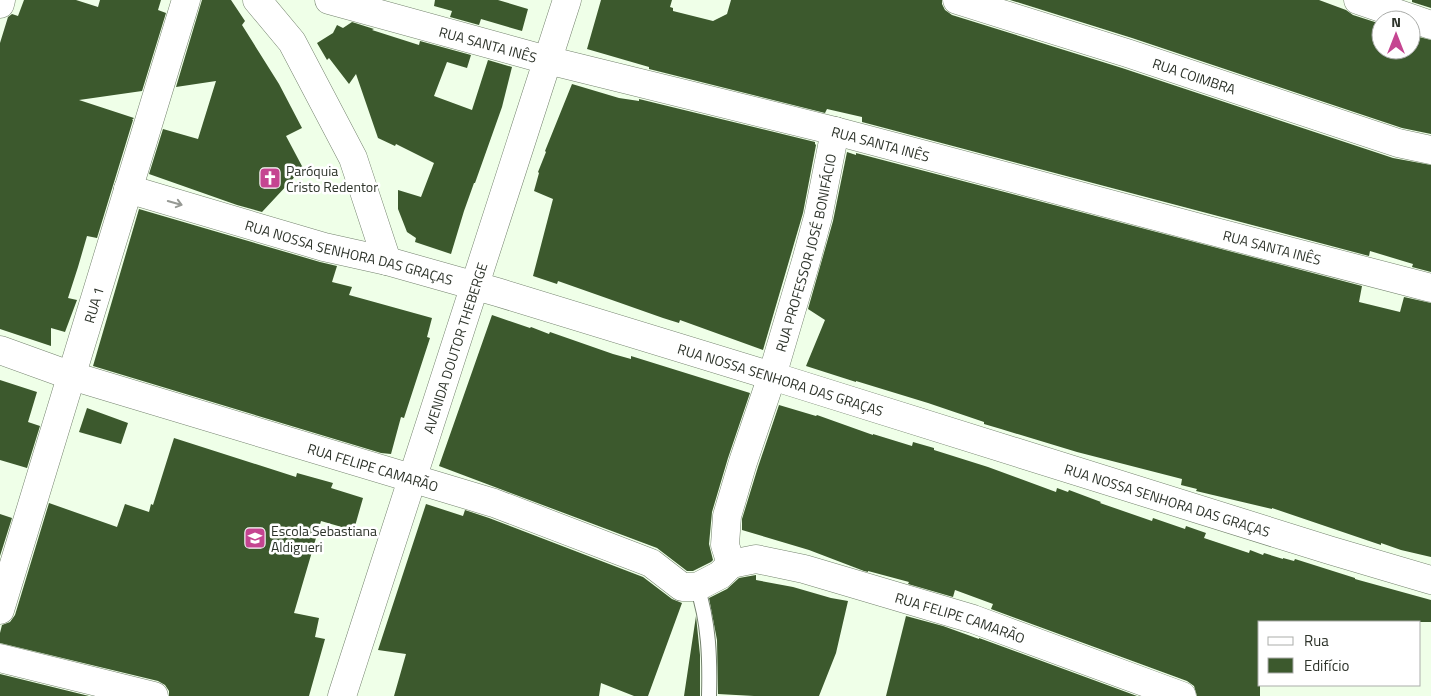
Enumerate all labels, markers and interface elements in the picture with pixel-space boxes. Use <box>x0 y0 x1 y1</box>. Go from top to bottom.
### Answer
north arrow <box>1371 10 1421 60</box>
text: N <box>1391 11 1401 32</box>
street label: RUA SANTA INÊS <box>437 20 539 67</box>
street label: RUA COIMBRA <box>1150 52 1239 99</box>
street label: RUA SANTA INÊS <box>829 120 932 166</box>
street label: RUA PROFESSOR JOSÉ BONIFÁCIO <box>769 152 841 354</box>
place label: Paróquia Cristo Redentor <box>286 160 378 197</box>
church icon: Paróquia Cristo Redentor <box>258 166 282 190</box>
one-way arrow <box>167 198 183 208</box>
street label: RUA NOSSA SENHORA DAS GRAÇAS <box>243 214 456 290</box>
street label: RUA SANTA INÊS <box>1221 224 1324 270</box>
street label: AVENIDA DOUTOR THEBERGE <box>417 259 492 436</box>
street label: RUA 1 <box>78 284 108 326</box>
street label: RUA NOSSA SENHORA DAS GRAÇAS <box>675 337 886 421</box>
street label: RUA FELIPE CAMARÃO <box>305 437 441 496</box>
street label: RUA NOSSA SENHORA DAS GRAÇAS <box>1062 458 1273 541</box>
place label: Escola Sebastiana Aldigueri <box>271 520 377 557</box>
school or university icon: Escola Sebastiana Aldigueri <box>243 526 267 550</box>
street label: RUA FELIPE CAMARÃO <box>893 586 1028 648</box>
legend <box>1258 621 1421 686</box>
text: Rua <box>1304 629 1329 652</box>
text: Edifício <box>1304 654 1349 677</box>

